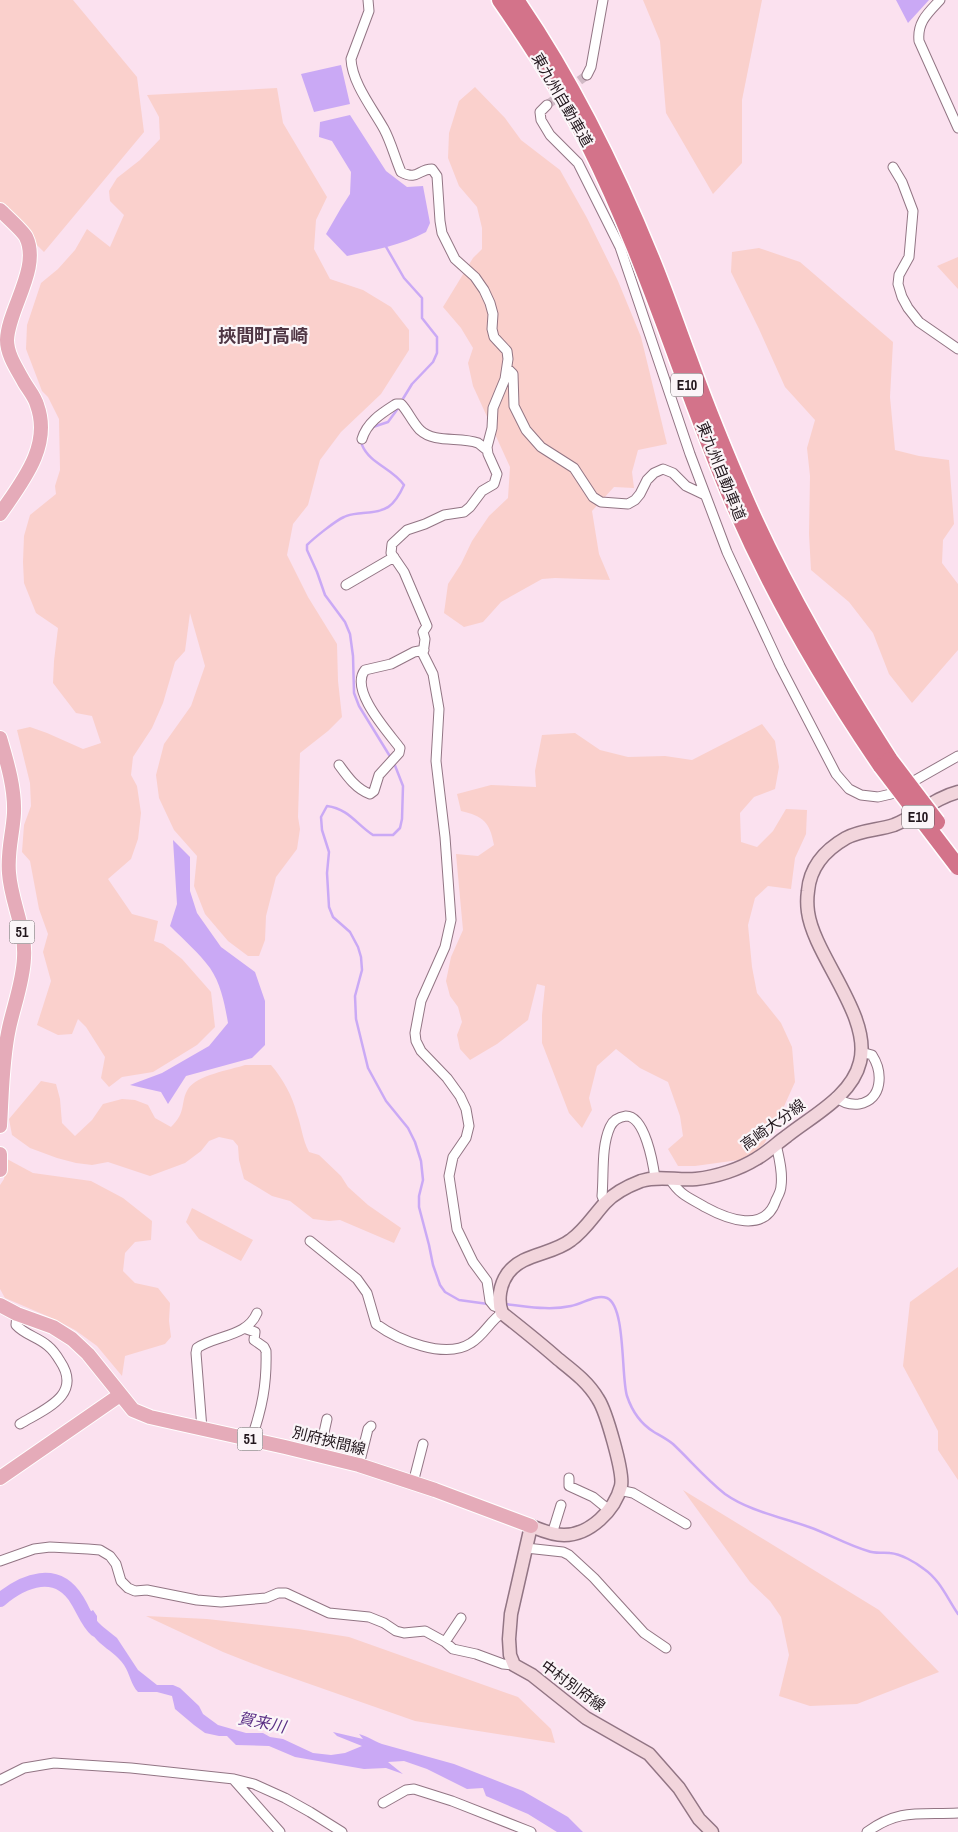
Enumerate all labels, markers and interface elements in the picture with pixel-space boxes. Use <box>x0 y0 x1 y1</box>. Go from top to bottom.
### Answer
street label: 東九州自動車道 <box>527 49 598 150</box>
district label: 挾間町高崎 <box>218 323 308 348</box>
road number: E10 <box>671 374 703 396</box>
street label: 東九州自動車道 <box>692 418 751 523</box>
road number: E10 <box>902 806 934 829</box>
road number: 51 <box>10 920 34 944</box>
street label: 高崎大分線 <box>736 1094 809 1155</box>
street label: 別府挾間線 <box>290 1421 368 1460</box>
road number: 51 <box>238 1428 262 1450</box>
street label: 中村別府線 <box>537 1655 610 1716</box>
water label: 賀来川 <box>236 1707 290 1738</box>

